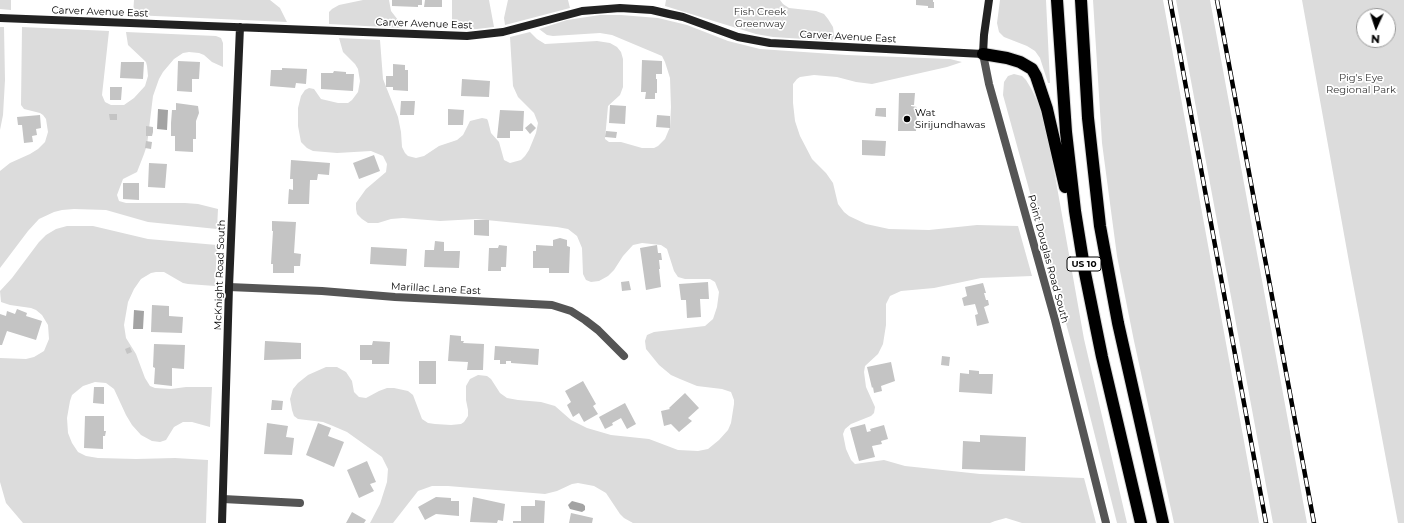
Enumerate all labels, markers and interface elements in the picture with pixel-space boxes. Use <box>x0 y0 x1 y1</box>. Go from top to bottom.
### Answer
street label: Carver Avenue East <box>51 4 149 20</box>
park label: Fish Creek Greenway <box>734 6 786 30</box>
north arrow <box>1356 8 1396 48</box>
street label: Carver Avenue East <box>375 16 473 32</box>
street label: Carver Avenue East <box>799 28 897 46</box>
text: N <box>1371 32 1380 46</box>
park label: Pig's Eye Regional Park <box>1326 72 1396 96</box>
place label: Wat Sirijundhawas <box>915 107 985 130</box>
marker: Wat Sirijundhawas <box>902 114 912 124</box>
street label: Point Douglas Road South <box>1025 194 1071 324</box>
street label: McKnight Road South <box>212 219 228 331</box>
road number: US 10 <box>1067 257 1101 271</box>
street label: Marillac Lane East <box>391 281 481 297</box>

